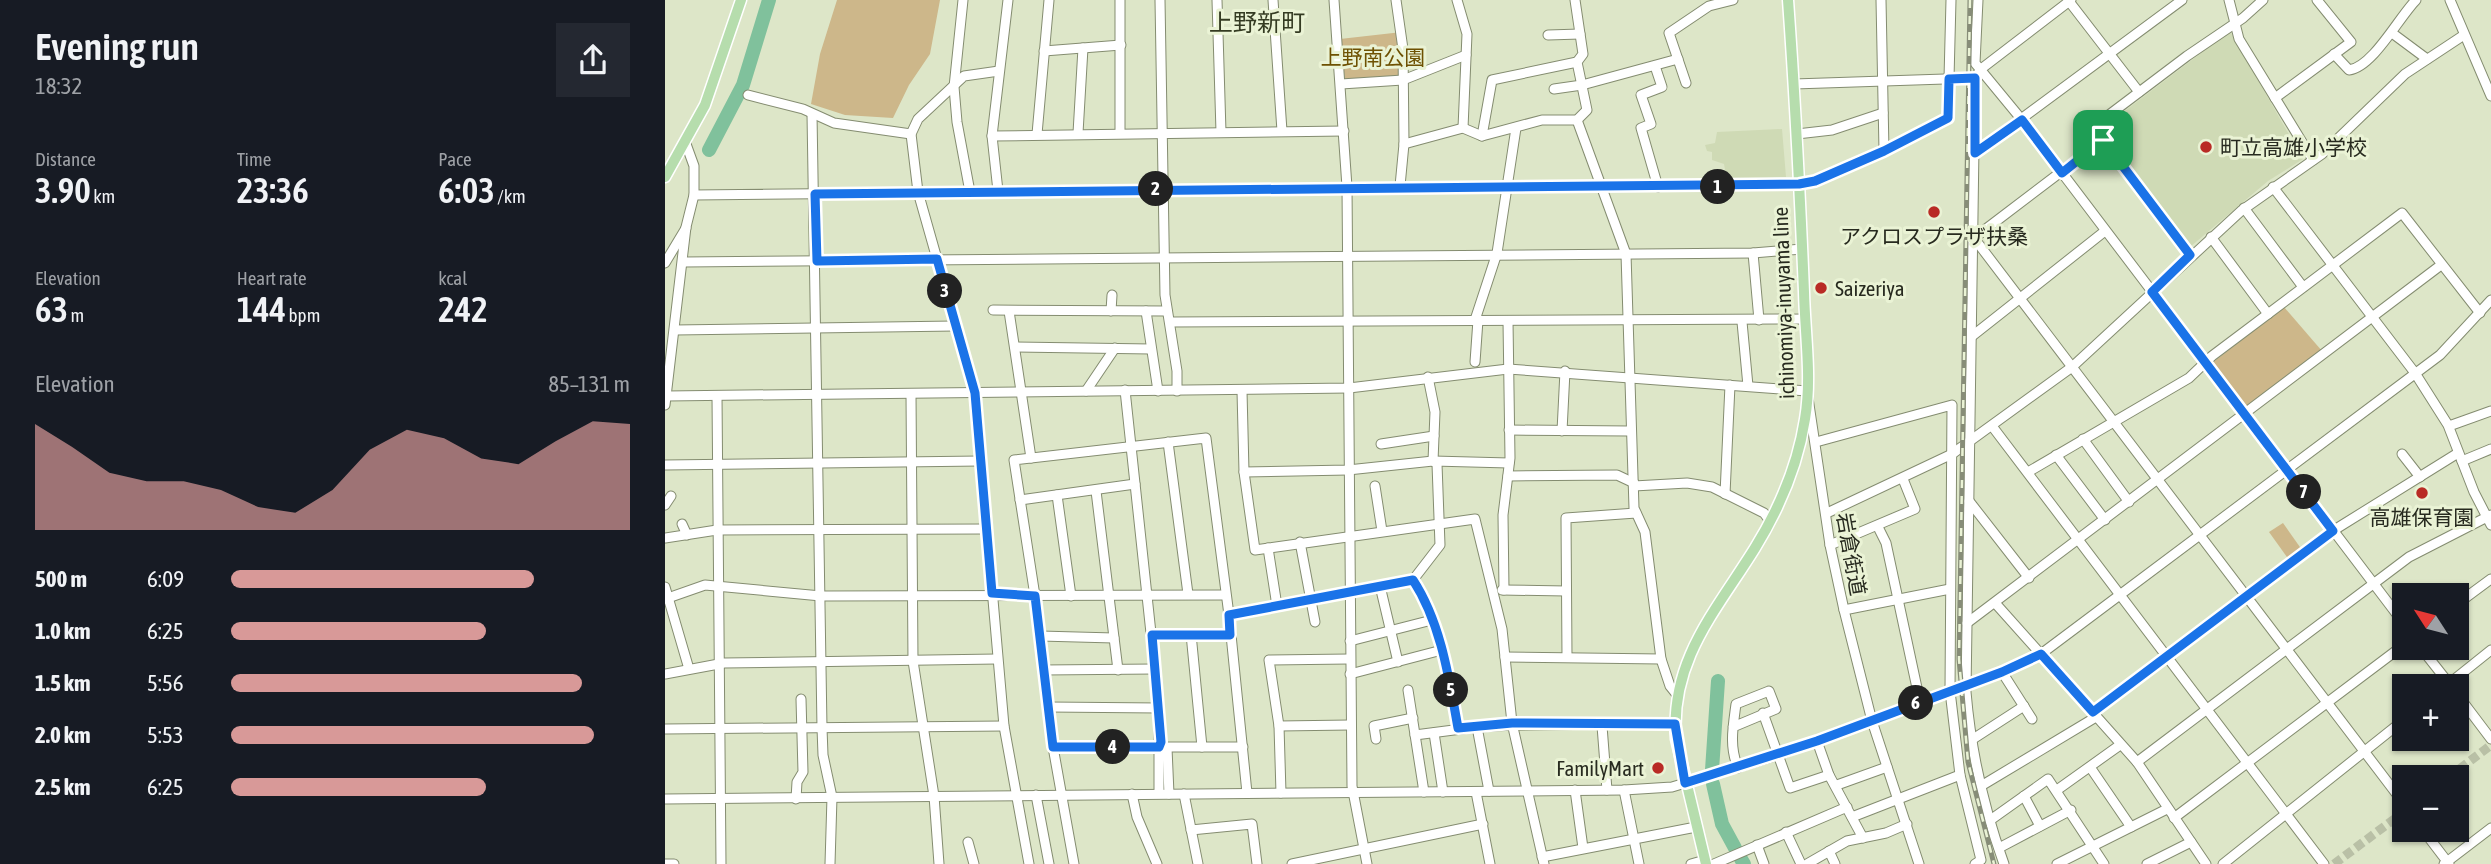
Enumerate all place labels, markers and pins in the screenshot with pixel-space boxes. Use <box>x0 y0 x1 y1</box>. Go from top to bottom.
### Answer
pin <box>2073 110 2133 170</box>
place label: 町立高雄小学校 <box>2220 135 2367 159</box>
marker: 町立高雄小学校 <box>2198 139 2214 155</box>
pin: 1 <box>1701 170 1735 204</box>
pin: 2 <box>1139 172 1173 206</box>
marker: アクロスプラザ扶桑 <box>1926 204 1942 220</box>
place label: アクロスプラザ扶桑 <box>1840 224 2028 248</box>
pin: 3 <box>927 274 963 308</box>
place label: Saizeriya <box>1835 276 1905 300</box>
marker: Saizeriya <box>1813 280 1829 296</box>
pin: 7 <box>2287 475 2321 510</box>
marker: 高雄保育園 <box>2414 485 2430 501</box>
place label: 高雄保育園 <box>2370 505 2475 529</box>
pin: 5 <box>1433 672 1469 708</box>
pin: 6 <box>1899 686 1933 720</box>
pin: 4 <box>1095 730 1131 764</box>
place label: FamilyMart <box>1556 756 1644 780</box>
marker: FamilyMart <box>1650 760 1666 776</box>

